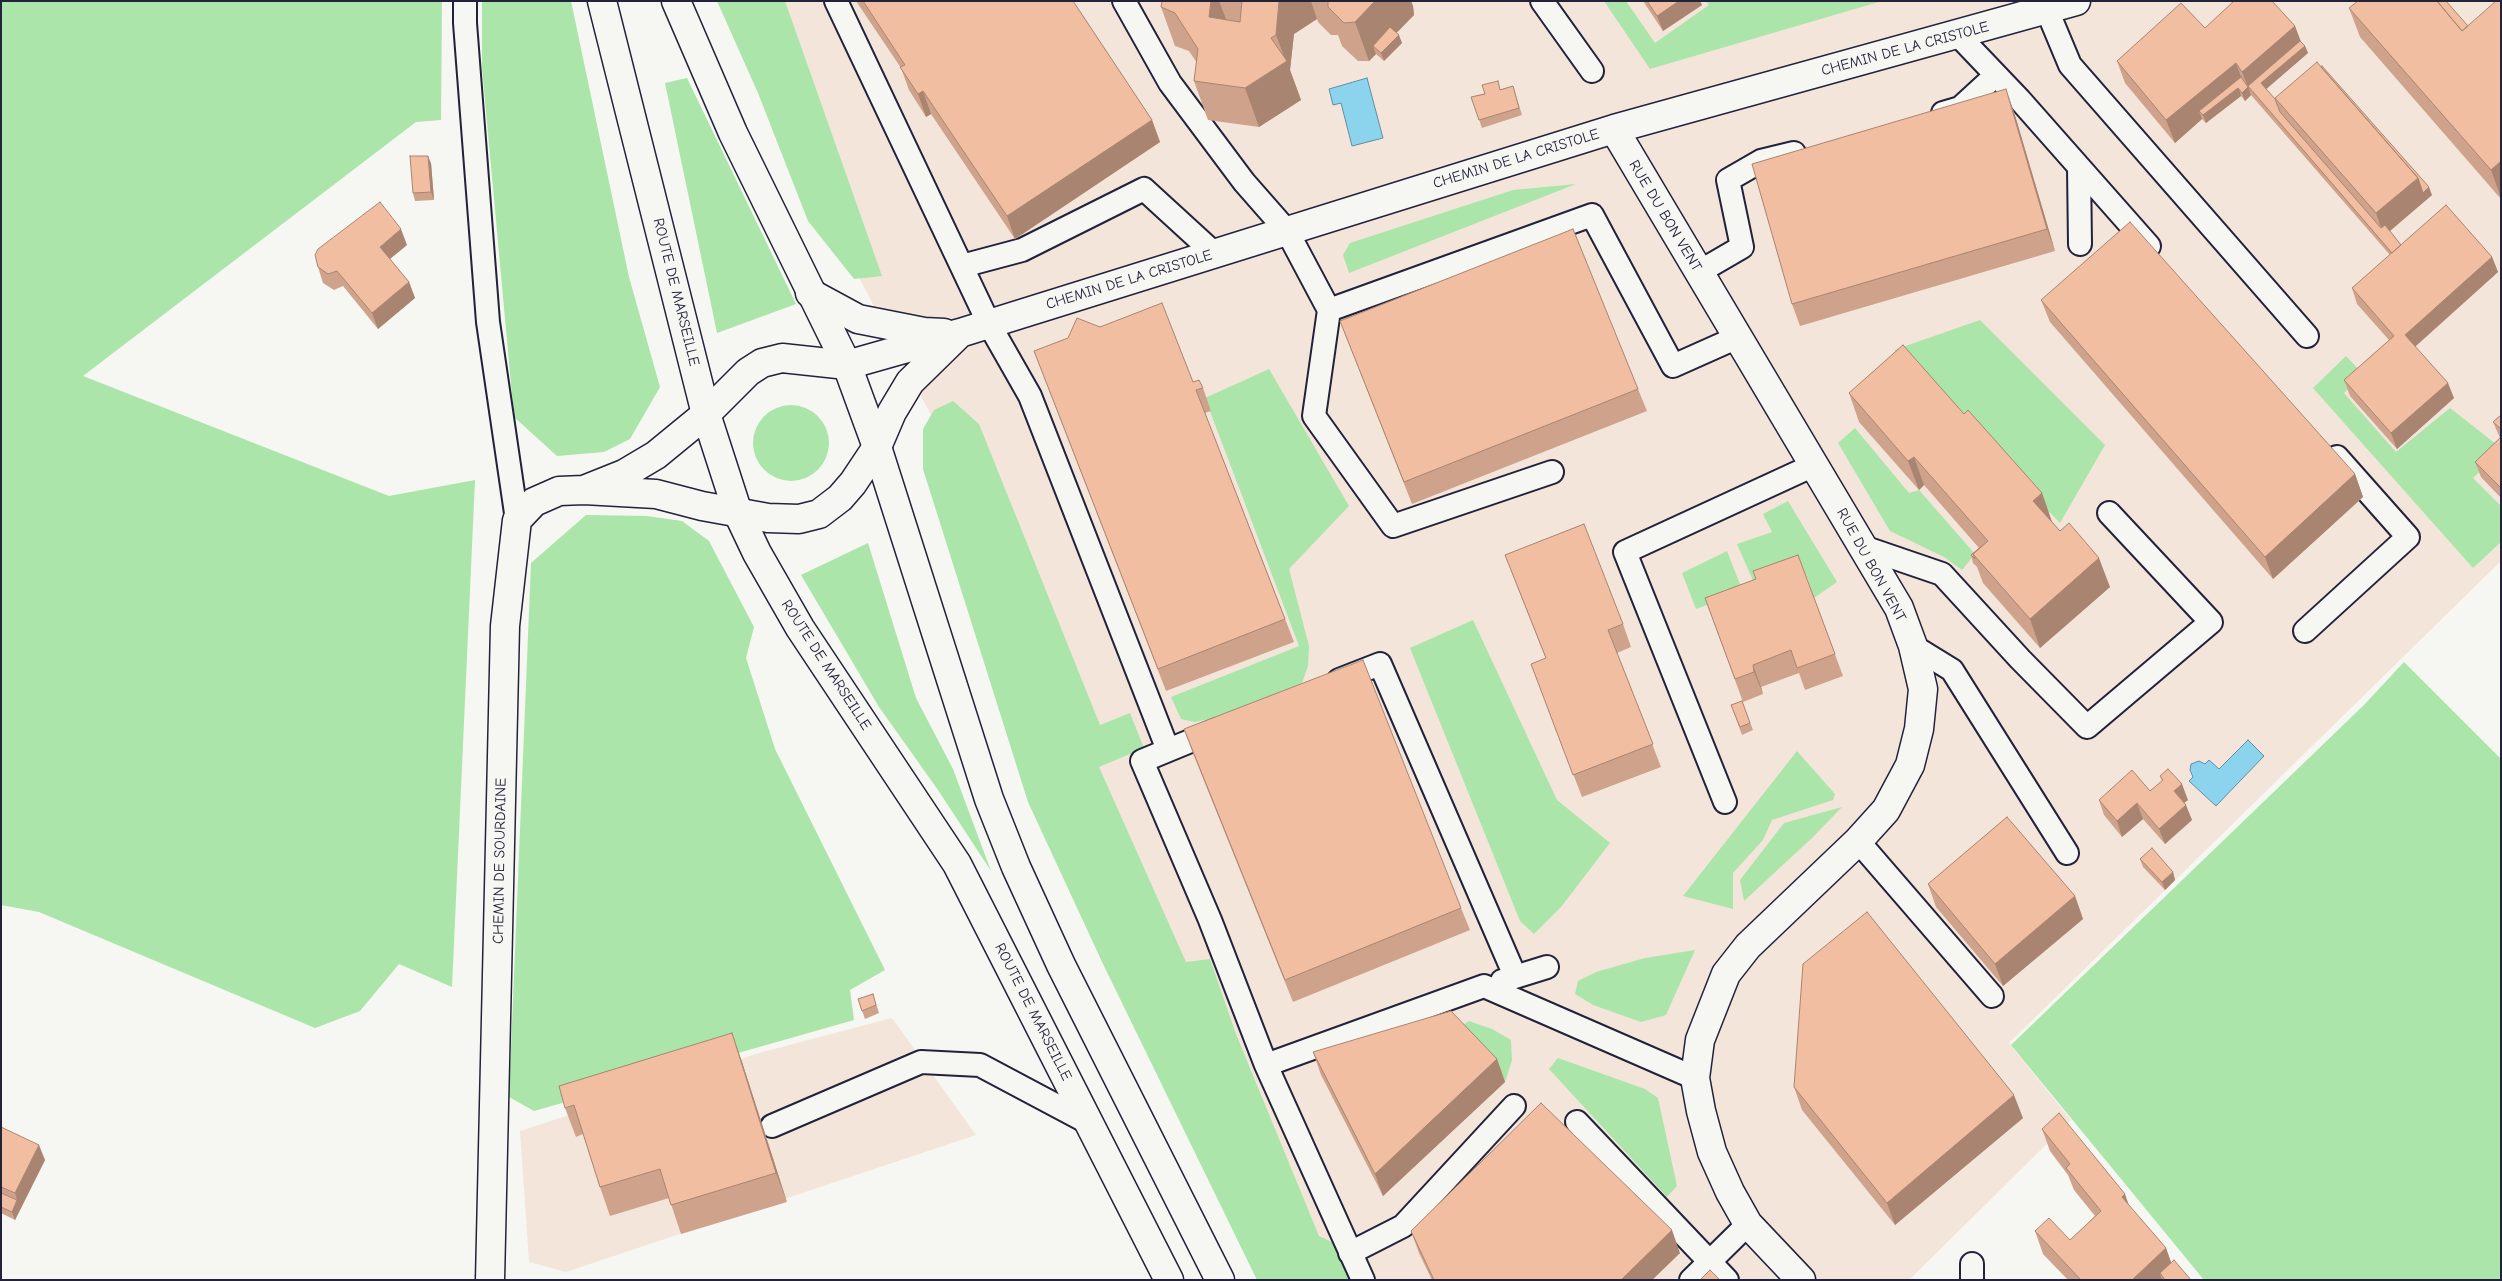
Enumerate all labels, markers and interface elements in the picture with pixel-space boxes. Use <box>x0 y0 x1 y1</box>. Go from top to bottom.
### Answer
street label: CHEMIN DE LA CRISTOLE <box>1819 18 1991 80</box>
street label: CHEMIN DE LA CRISTOLE <box>1431 125 1601 193</box>
street label: RUE DU BON VENT <box>1625 157 1705 275</box>
street label: ROUTE DE MARSEILLE <box>649 216 703 368</box>
street label: CHEMIN DE LA CRISTOLE <box>1044 246 1214 314</box>
street label: RUE DU BON VENT <box>1832 505 1910 625</box>
street label: ROUTE DE MARSEILLE <box>777 596 875 734</box>
street label: CHEMIN DE SOURDAINE <box>490 778 510 944</box>
street label: ROUTE DE MARSEILLE <box>991 940 1075 1084</box>

